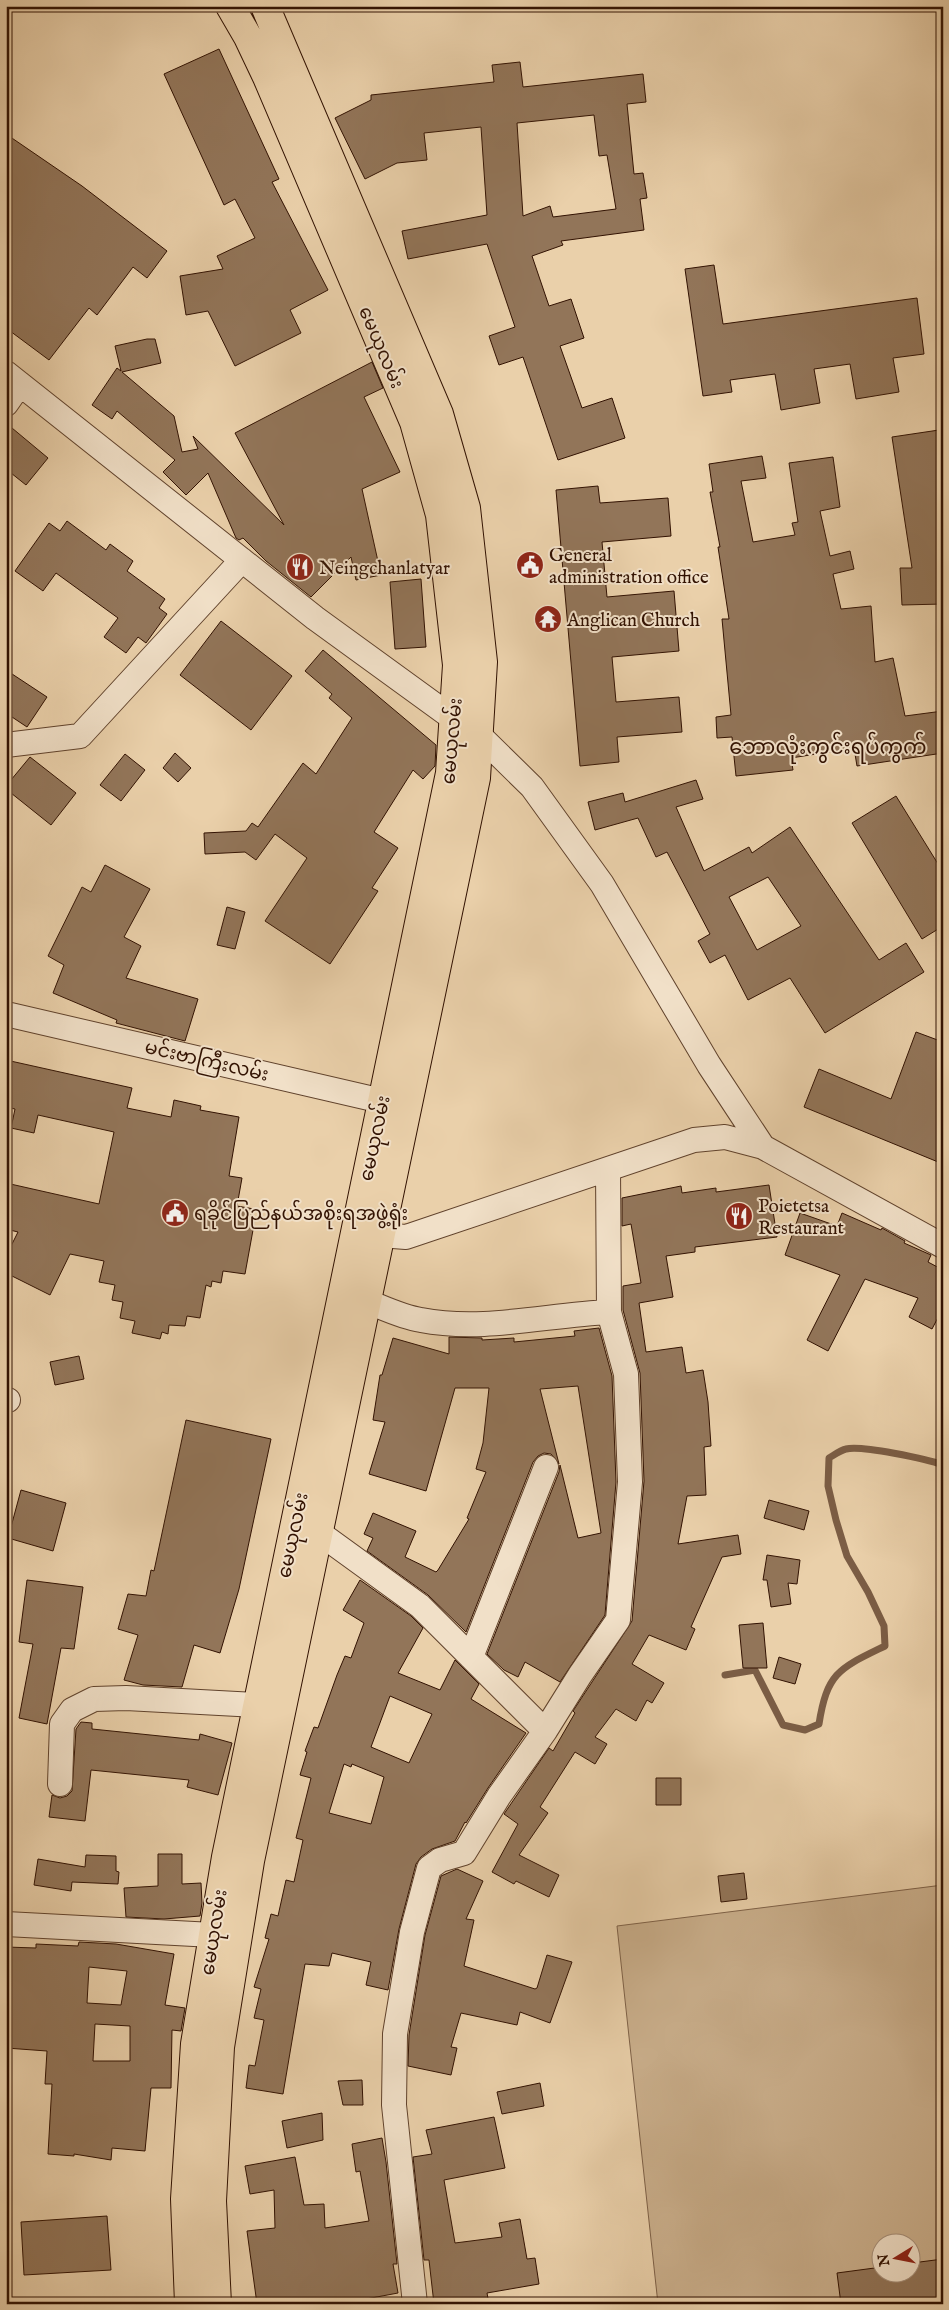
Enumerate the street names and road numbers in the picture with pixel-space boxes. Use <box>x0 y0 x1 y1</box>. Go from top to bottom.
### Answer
street label: မေယုလမ်း <box>349 302 412 394</box>
street label: မေယုလမ်း <box>433 697 472 786</box>
street label: မင်းဗာကြီးလမ်း <box>142 1032 272 1090</box>
street label: မေယုလမ်း <box>351 1093 400 1184</box>
street label: မေယုလမ်း <box>269 1490 318 1581</box>
street label: မေယုလမ်း <box>192 1887 237 1978</box>

